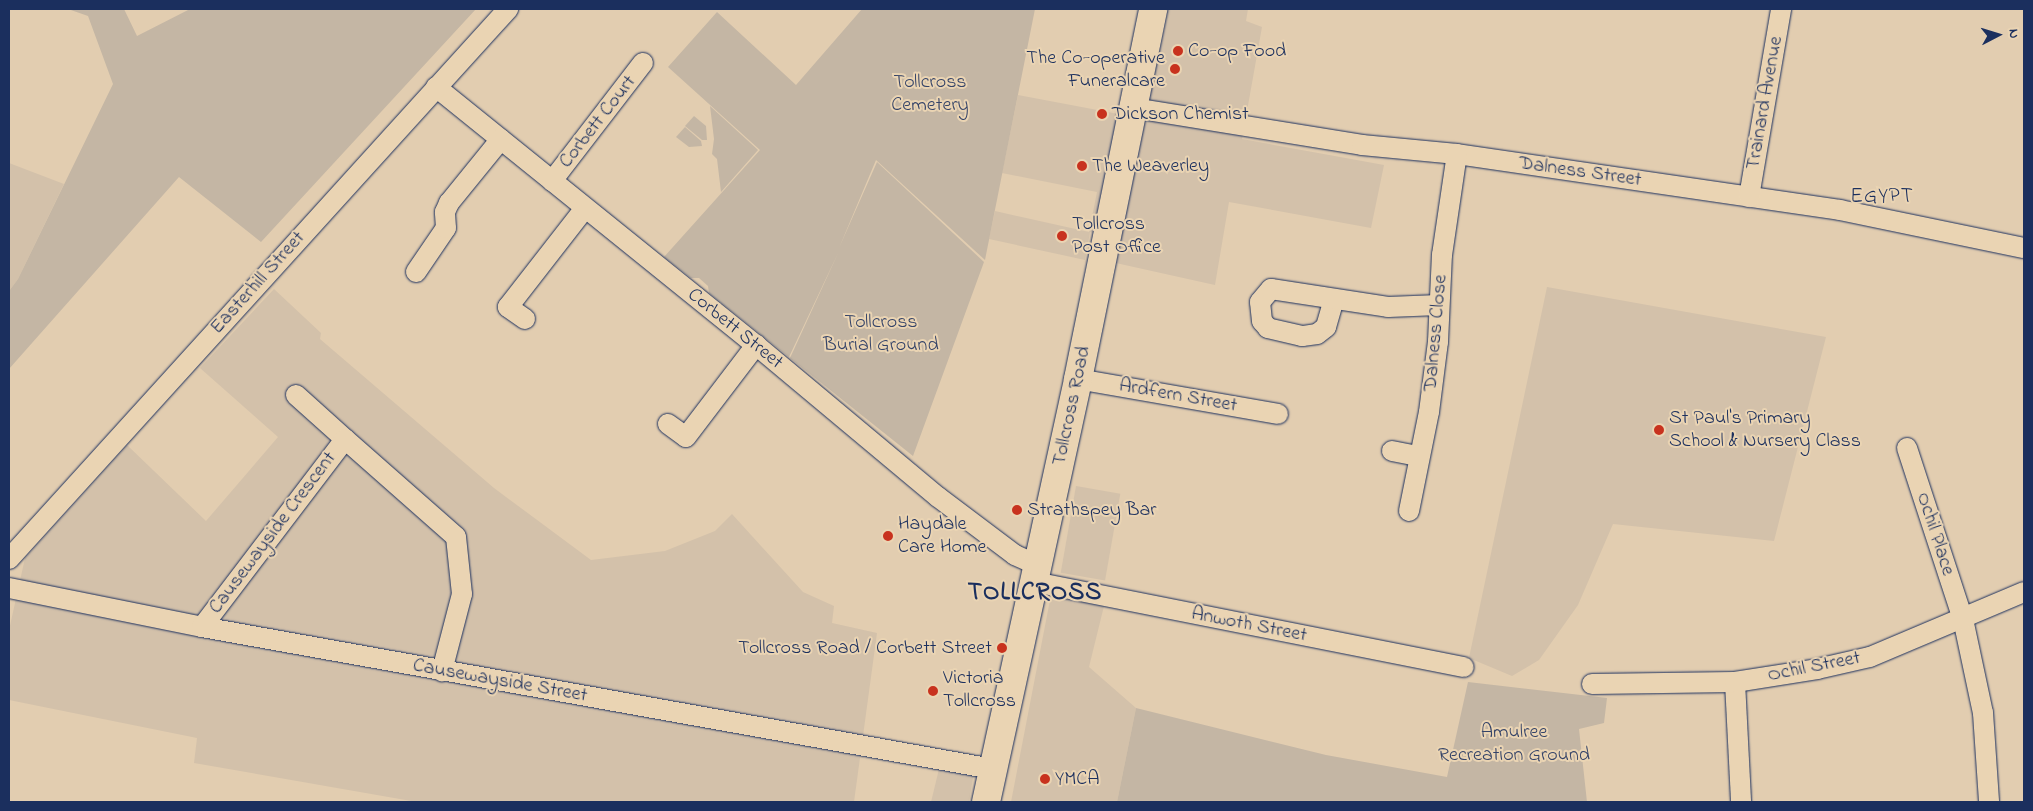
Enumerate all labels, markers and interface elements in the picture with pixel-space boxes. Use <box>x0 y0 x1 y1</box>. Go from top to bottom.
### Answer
north arrow <box>1973 10 2023 60</box>
text: N <box>2003 28 2024 39</box>
street label: Trainard Avenue <box>1741 34 1789 172</box>
place label: Co-op Food <box>1188 39 1286 63</box>
marker: Co-op Food <box>1172 45 1184 57</box>
place label: The Co-operative Funeralcare <box>1026 46 1165 93</box>
marker: The Co-operative Funeralcare <box>1169 63 1181 75</box>
park label: Tollcross Cemetery <box>891 70 969 117</box>
street label: Corbett Court <box>554 71 642 173</box>
place label: Dickson Chemist <box>1112 102 1249 126</box>
marker: Dickson Chemist <box>1096 108 1108 120</box>
street label: Dalness Street <box>1517 152 1643 192</box>
place label: The Weaverley <box>1092 154 1209 178</box>
marker: The Weaverley <box>1076 160 1088 172</box>
district label: EGYPT <box>1850 184 1914 210</box>
place label: Tollcross Post Office <box>1072 213 1161 260</box>
street label: Easterhill Street <box>206 227 310 339</box>
marker: Tollcross Post Office <box>1056 230 1068 242</box>
street label: Dalness Close <box>1419 274 1453 392</box>
street label: Corbett Street <box>682 283 788 375</box>
park label: Tollcross Burial Ground <box>823 311 939 358</box>
street label: Tollcross Road <box>1048 344 1096 468</box>
street label: Ardfern Street <box>1117 374 1239 418</box>
place label: St Paul's Primary School & Nursery Class <box>1669 406 1861 453</box>
marker: St Paul's Primary School & Nursery Class <box>1653 424 1665 436</box>
street label: Causewayside Crescent <box>204 447 342 619</box>
street label: Ochil Place <box>1910 489 1960 579</box>
place label: Strathspey Bar <box>1027 498 1156 522</box>
marker: Strathspey Bar <box>1011 504 1023 516</box>
place label: Haydale Care Home <box>898 512 986 559</box>
marker: Haydale Care Home <box>882 530 894 542</box>
district label: TOLLCROSS <box>967 578 1103 608</box>
street label: Anwoth Street <box>1189 602 1309 648</box>
place label: Tollcross Road / Corbett Street <box>738 636 992 660</box>
marker: Tollcross Road / Corbett Street <box>996 642 1008 654</box>
street label: Ochil Street <box>1766 646 1862 688</box>
street label: Causewayside Street <box>411 654 589 708</box>
place label: Victoria Tollcross <box>943 667 1016 714</box>
marker: Victoria Tollcross <box>927 685 939 697</box>
park label: Amulree Recreation Ground <box>1438 721 1590 768</box>
place label: YMCA <box>1055 767 1100 791</box>
marker: YMCA <box>1039 773 1051 785</box>

